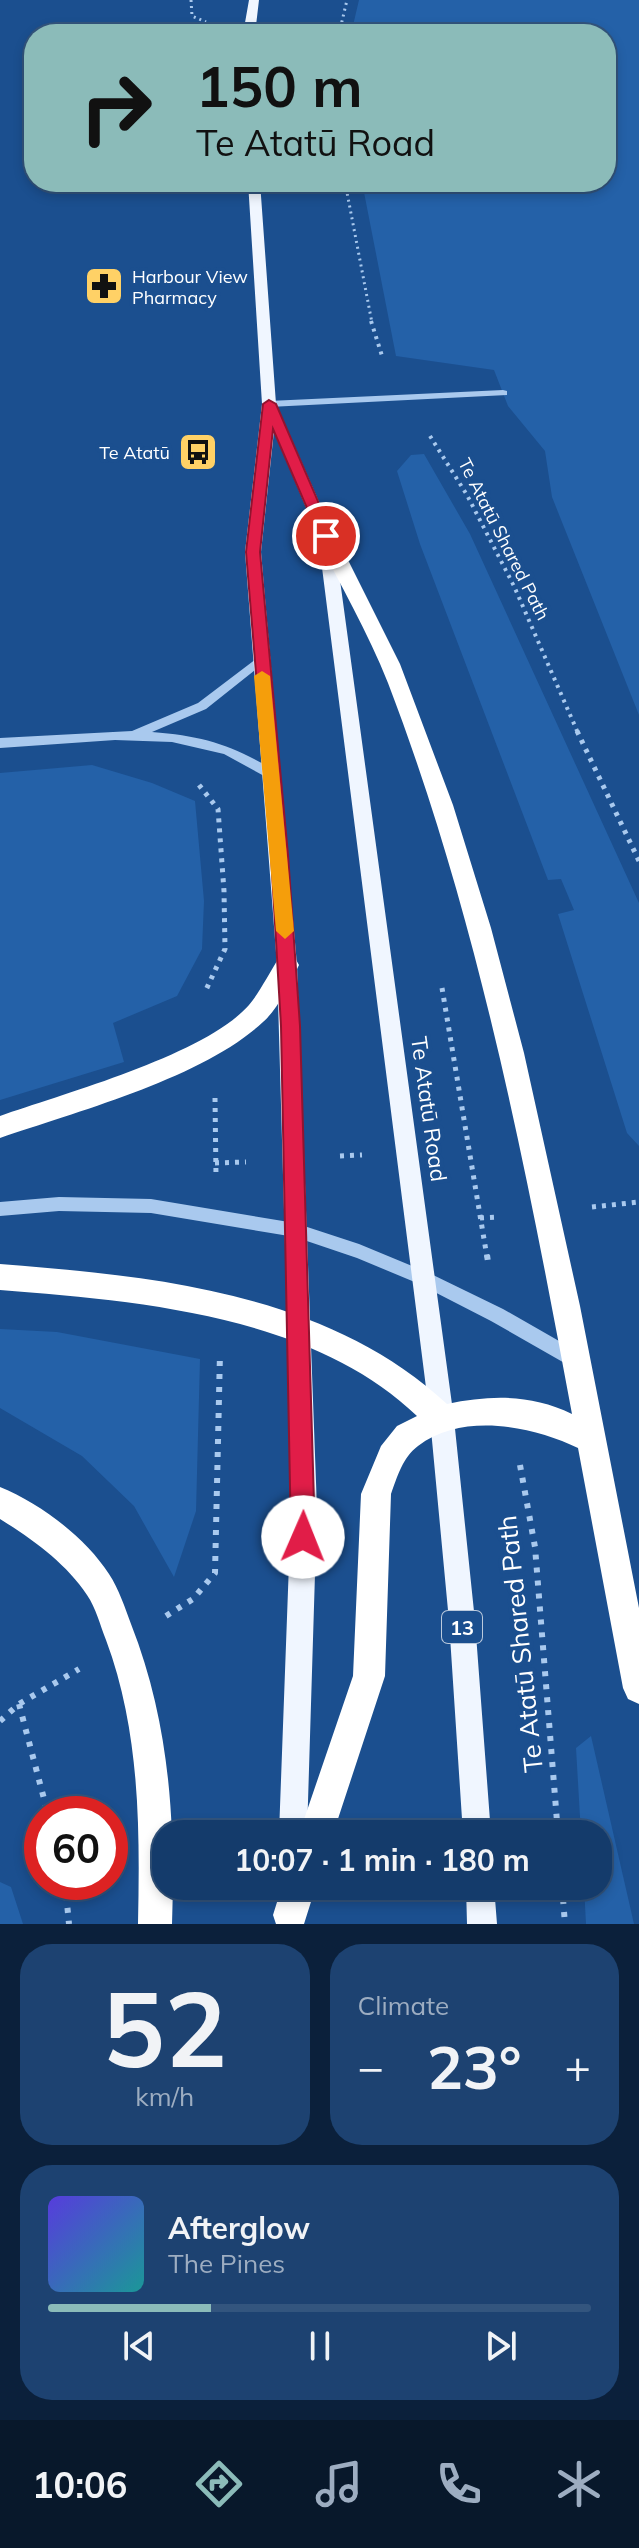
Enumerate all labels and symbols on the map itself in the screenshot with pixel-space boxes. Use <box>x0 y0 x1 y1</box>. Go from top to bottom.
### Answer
pharmacy icon: Harbour View Pharmacy <box>83 265 125 307</box>
place label: Harbour View Pharmacy <box>132 265 248 309</box>
bus stop icon: Te Atatū <box>177 431 219 473</box>
place label: Te Atatū <box>99 441 170 464</box>
street label: Te Atatū Shared Path <box>453 454 555 624</box>
pin <box>292 502 360 570</box>
street label: Te Atatū Road <box>405 1035 453 1183</box>
position arrow <box>261 1495 345 1579</box>
street label: Te Atatū Shared Path <box>490 1514 550 1774</box>
road number: 13 <box>442 1611 482 1643</box>
speed limit sign: 60 <box>24 1796 128 1900</box>

